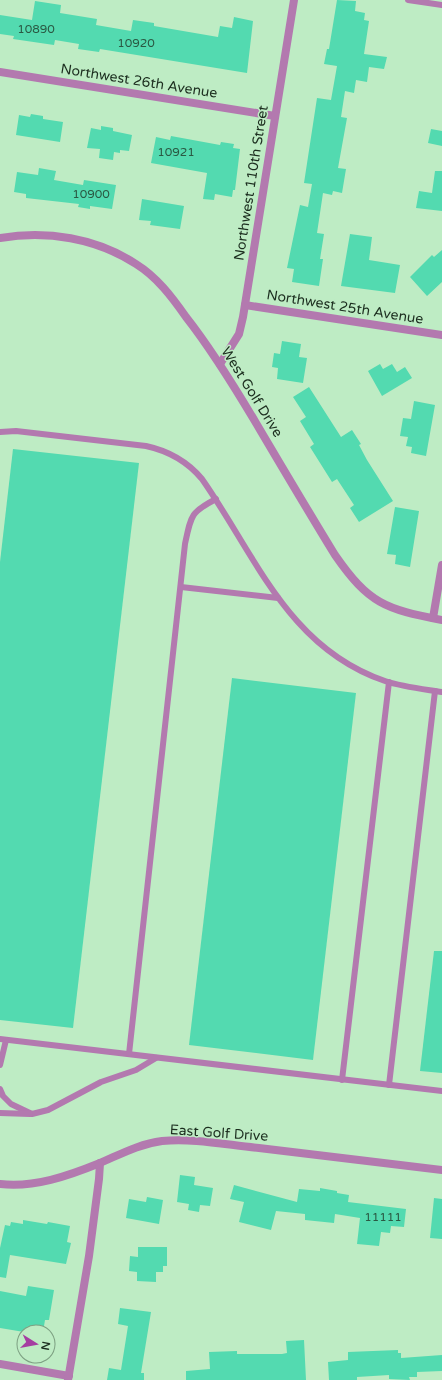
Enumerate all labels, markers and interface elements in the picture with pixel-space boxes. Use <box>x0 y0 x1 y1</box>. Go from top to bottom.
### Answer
house number: 10890 <box>17 22 55 36</box>
house number: 10920 <box>117 36 155 50</box>
street label: Northwest 26th Avenue <box>59 60 219 102</box>
street label: Northwest 110th Street <box>230 103 272 262</box>
house number: 10921 <box>157 145 195 159</box>
house number: 10900 <box>72 187 110 201</box>
street label: Northwest 25th Avenue <box>265 286 425 328</box>
street label: West Golf Drive <box>217 344 287 440</box>
street label: East Golf Drive <box>169 1121 269 1145</box>
house number: 11111 <box>364 1210 402 1224</box>
north arrow <box>16 1324 56 1364</box>
text: N <box>38 1340 53 1351</box>

